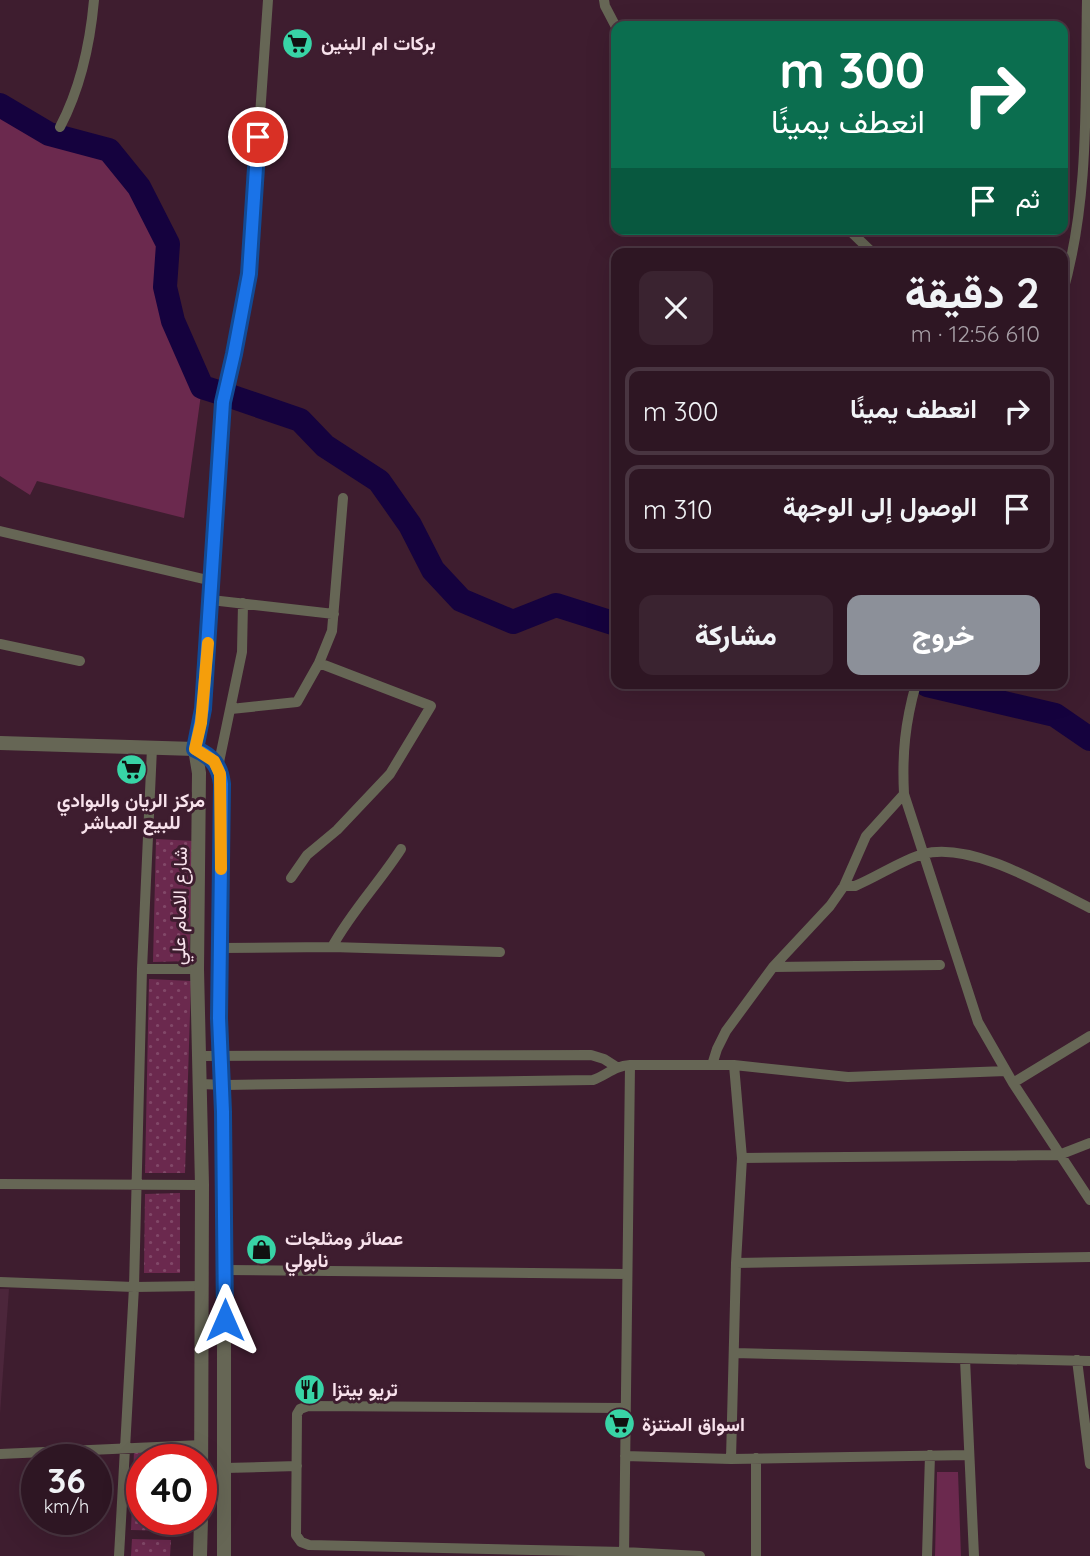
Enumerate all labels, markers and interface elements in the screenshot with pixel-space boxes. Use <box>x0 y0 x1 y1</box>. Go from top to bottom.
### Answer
supermarket icon: بركات ام البنين <box>281 26 315 60</box>
place label: بركات ام البنين <box>321 31 436 56</box>
text: 300 m <box>780 39 925 100</box>
icon: right <box>949 49 1040 140</box>
text: انعطف يمينًا <box>771 101 925 141</box>
pin <box>228 107 288 167</box>
icon: arrive <box>239 118 277 156</box>
icon: arrive <box>964 182 1002 220</box>
text: ثم <box>1016 182 1040 215</box>
text: 2 دقيقة <box>905 266 1040 319</box>
button: close <box>639 271 713 345</box>
text: 610 m · 12:56 <box>911 319 1040 348</box>
text: انعطف يمينًا <box>850 392 977 425</box>
icon: right <box>998 392 1036 430</box>
text: 300 m <box>643 395 718 428</box>
text: الوصول إلى الوجهة <box>783 490 977 523</box>
icon: arrive <box>998 490 1036 528</box>
text: 310 m <box>643 493 713 526</box>
button: مشاركة <box>639 595 833 675</box>
button: خروج <box>847 595 1040 675</box>
supermarket icon: مركز الريان والبوادي للبيع المباشر <box>114 752 148 786</box>
place label: مركز الريان والبوادي للبيع المباشر <box>57 788 205 836</box>
street label: شارع الامام علي <box>166 847 196 966</box>
place label: عصائر ومثلجات نابولي <box>285 1226 403 1277</box>
shop icon: عصائر ومثلجات نابولي <box>245 1232 279 1266</box>
position arrow <box>188 1283 262 1357</box>
restaurant icon: تريو بيتزا <box>292 1372 326 1406</box>
place label: تريو بيتزا <box>332 1377 398 1402</box>
supermarket icon: اسواق المتنزة <box>602 1407 636 1441</box>
place label: اسواق المتنزة <box>642 1412 745 1437</box>
speed limit sign: 40 <box>126 1444 217 1535</box>
text: 36 <box>47 1458 86 1502</box>
text: km/h <box>44 1495 89 1518</box>

